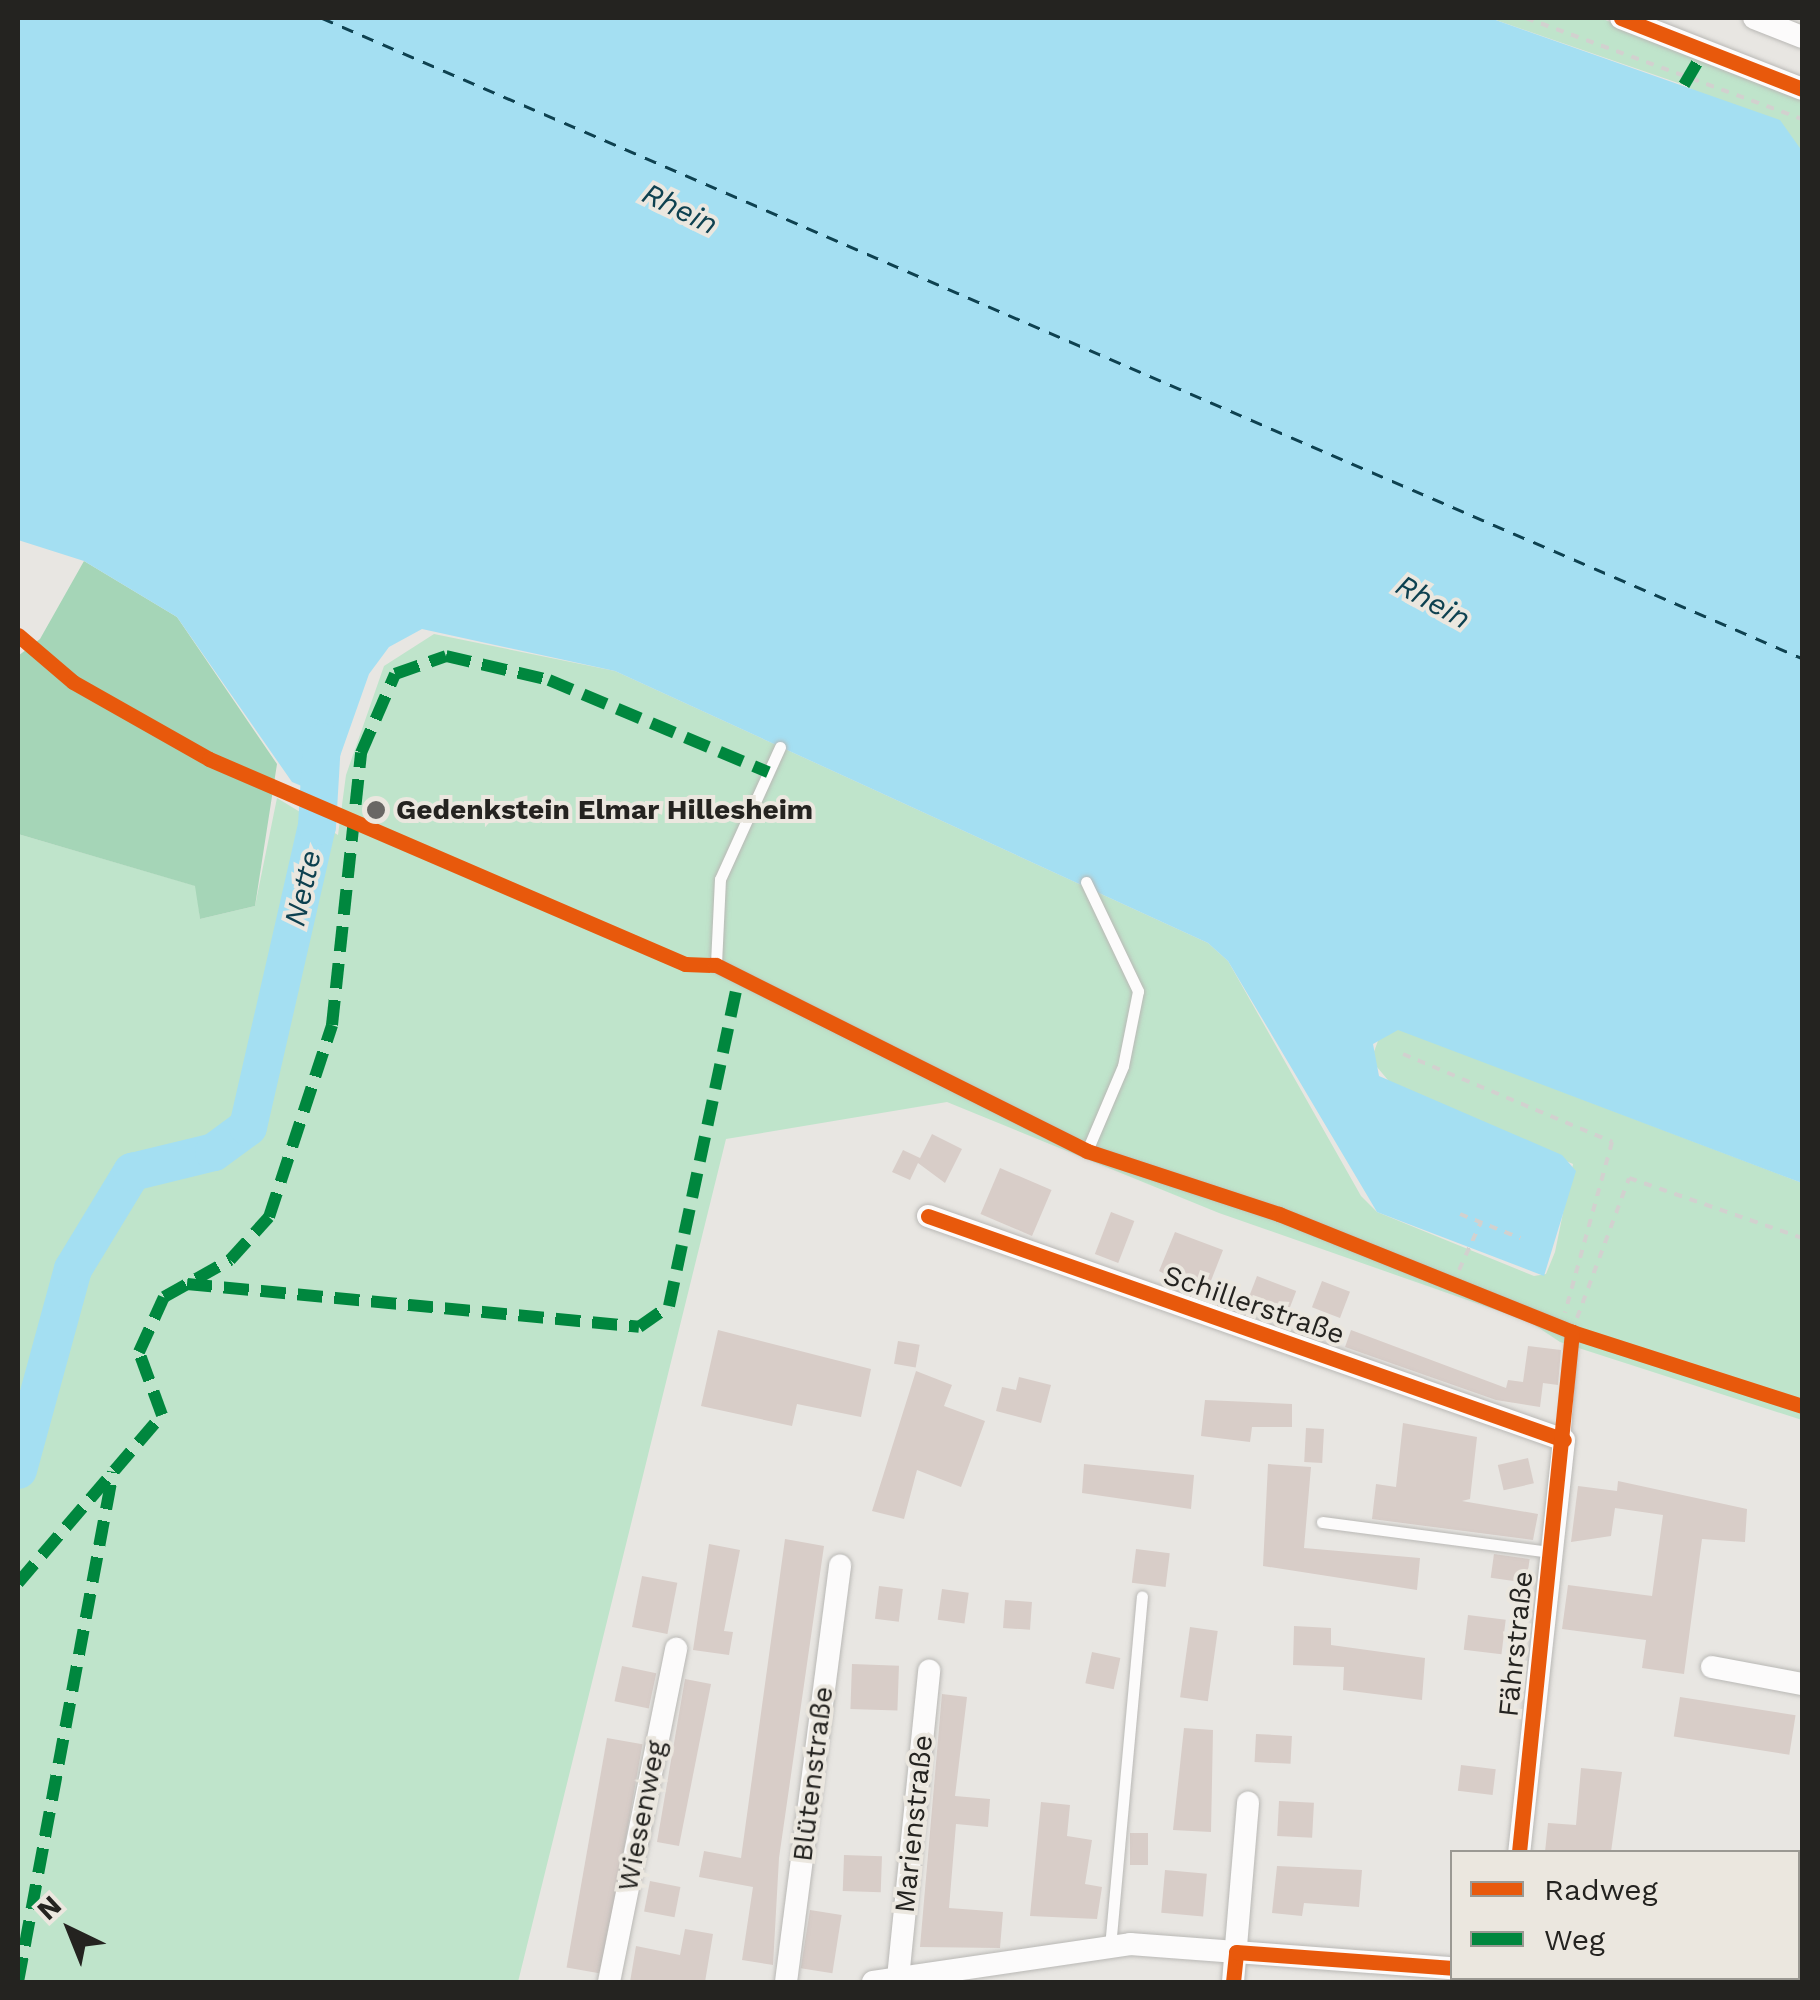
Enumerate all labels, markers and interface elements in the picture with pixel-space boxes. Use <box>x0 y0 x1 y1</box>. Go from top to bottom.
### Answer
water label: Rhein <box>636 175 724 243</box>
water label: Rhein <box>1389 567 1477 637</box>
place label: Gedenkstein Elmar Hillesheim <box>396 793 814 827</box>
marker: Gedenkstein Elmar Hillesheim <box>365 799 387 821</box>
water label: Nette <box>277 846 329 930</box>
street label: Schillerstraße <box>1159 1258 1349 1352</box>
street label: Fährstraße <box>1492 1569 1540 1719</box>
street label: Blütenstraße <box>786 1685 840 1863</box>
street label: Marienstraße <box>888 1733 940 1915</box>
street label: Wiesenweg <box>611 1738 673 1894</box>
legend <box>1450 1850 1800 1980</box>
text: Radweg <box>1544 1872 1658 1907</box>
north arrow <box>20 1880 120 1980</box>
text: N <box>30 1889 68 1927</box>
text: Weg <box>1544 1922 1605 1957</box>

